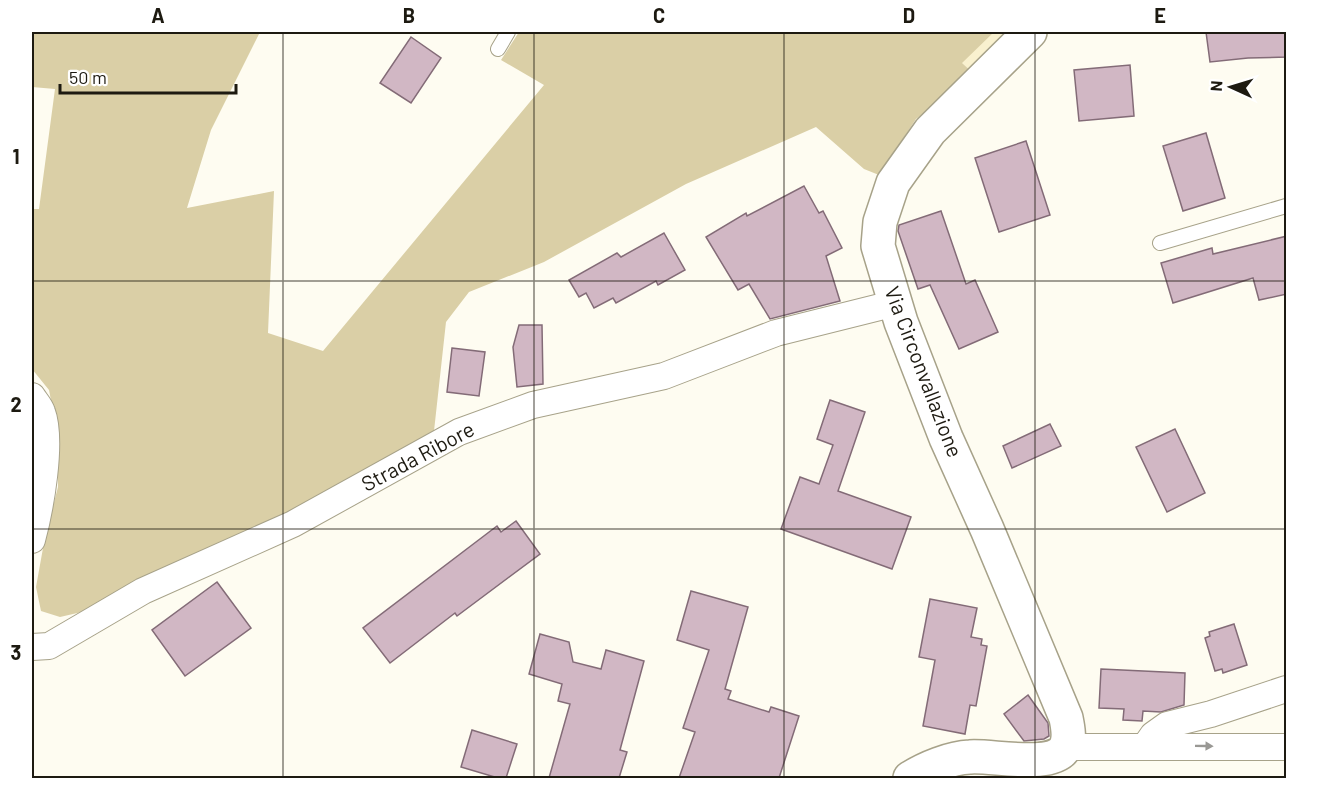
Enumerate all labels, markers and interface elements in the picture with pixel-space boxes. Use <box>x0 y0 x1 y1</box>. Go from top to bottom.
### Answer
text: A <box>151 3 165 27</box>
text: B <box>403 3 415 27</box>
text: C <box>653 3 665 27</box>
text: D <box>903 3 915 27</box>
text: E <box>1154 3 1166 27</box>
scale bar <box>60 57 236 95</box>
north arrow <box>1201 57 1261 117</box>
text: 50 m <box>69 66 107 88</box>
text: N <box>1206 80 1225 92</box>
text: 1 <box>12 144 20 168</box>
street label: Via Circonvallazione <box>880 282 969 460</box>
text: 2 <box>10 392 22 416</box>
street label: Strada Ribore <box>357 415 478 496</box>
text: 3 <box>11 640 21 664</box>
one-way arrow <box>1195 741 1214 751</box>

